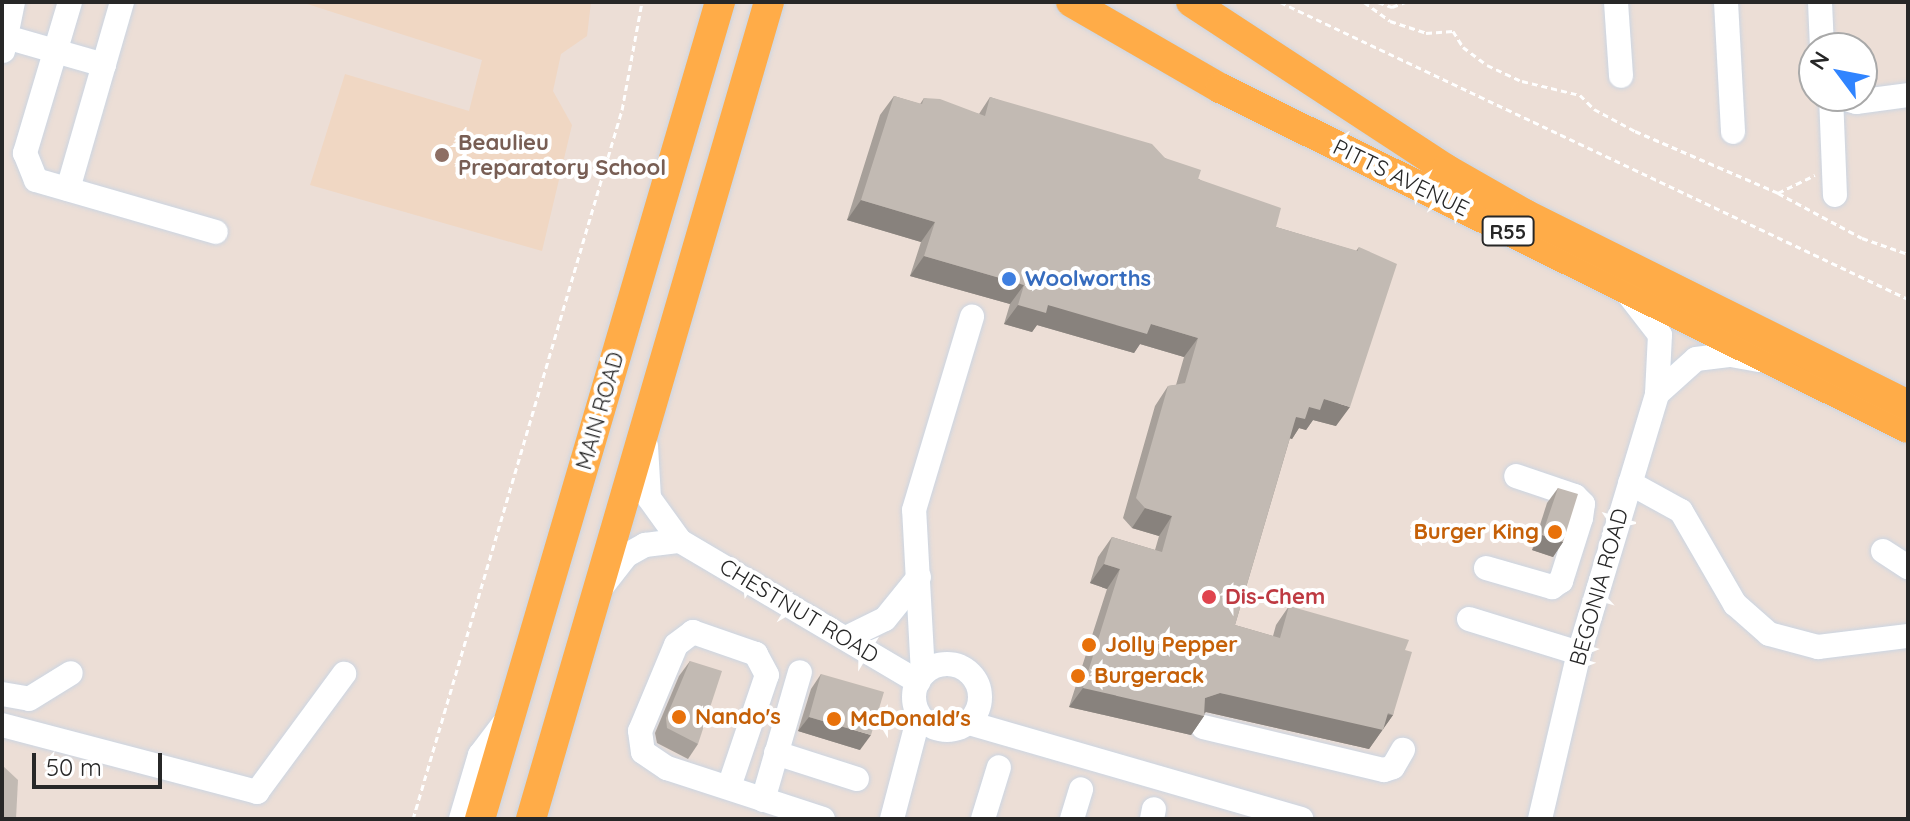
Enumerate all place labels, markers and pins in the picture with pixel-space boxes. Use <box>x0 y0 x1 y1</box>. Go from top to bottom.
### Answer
place label: Beaulieu Preparatory School <box>458 129 666 180</box>
marker: Beaulieu Preparatory School <box>433 146 451 164</box>
place label: Woolworths <box>1025 266 1151 292</box>
marker: Woolworths <box>1000 270 1018 288</box>
place label: Burger King <box>1413 519 1539 545</box>
marker: Burger King <box>1546 523 1564 541</box>
place label: Dis-Chem <box>1225 584 1325 610</box>
marker: Dis-Chem <box>1200 588 1218 606</box>
place label: Jolly Pepper <box>1105 632 1238 658</box>
marker: Jolly Pepper <box>1080 636 1098 654</box>
place label: Burgerack <box>1094 663 1204 689</box>
marker: Burgerack <box>1069 667 1087 685</box>
place label: Nando's <box>695 704 781 730</box>
place label: McDonald's <box>850 706 971 732</box>
marker: Nando's <box>670 708 688 726</box>
marker: McDonald's <box>825 710 843 728</box>

